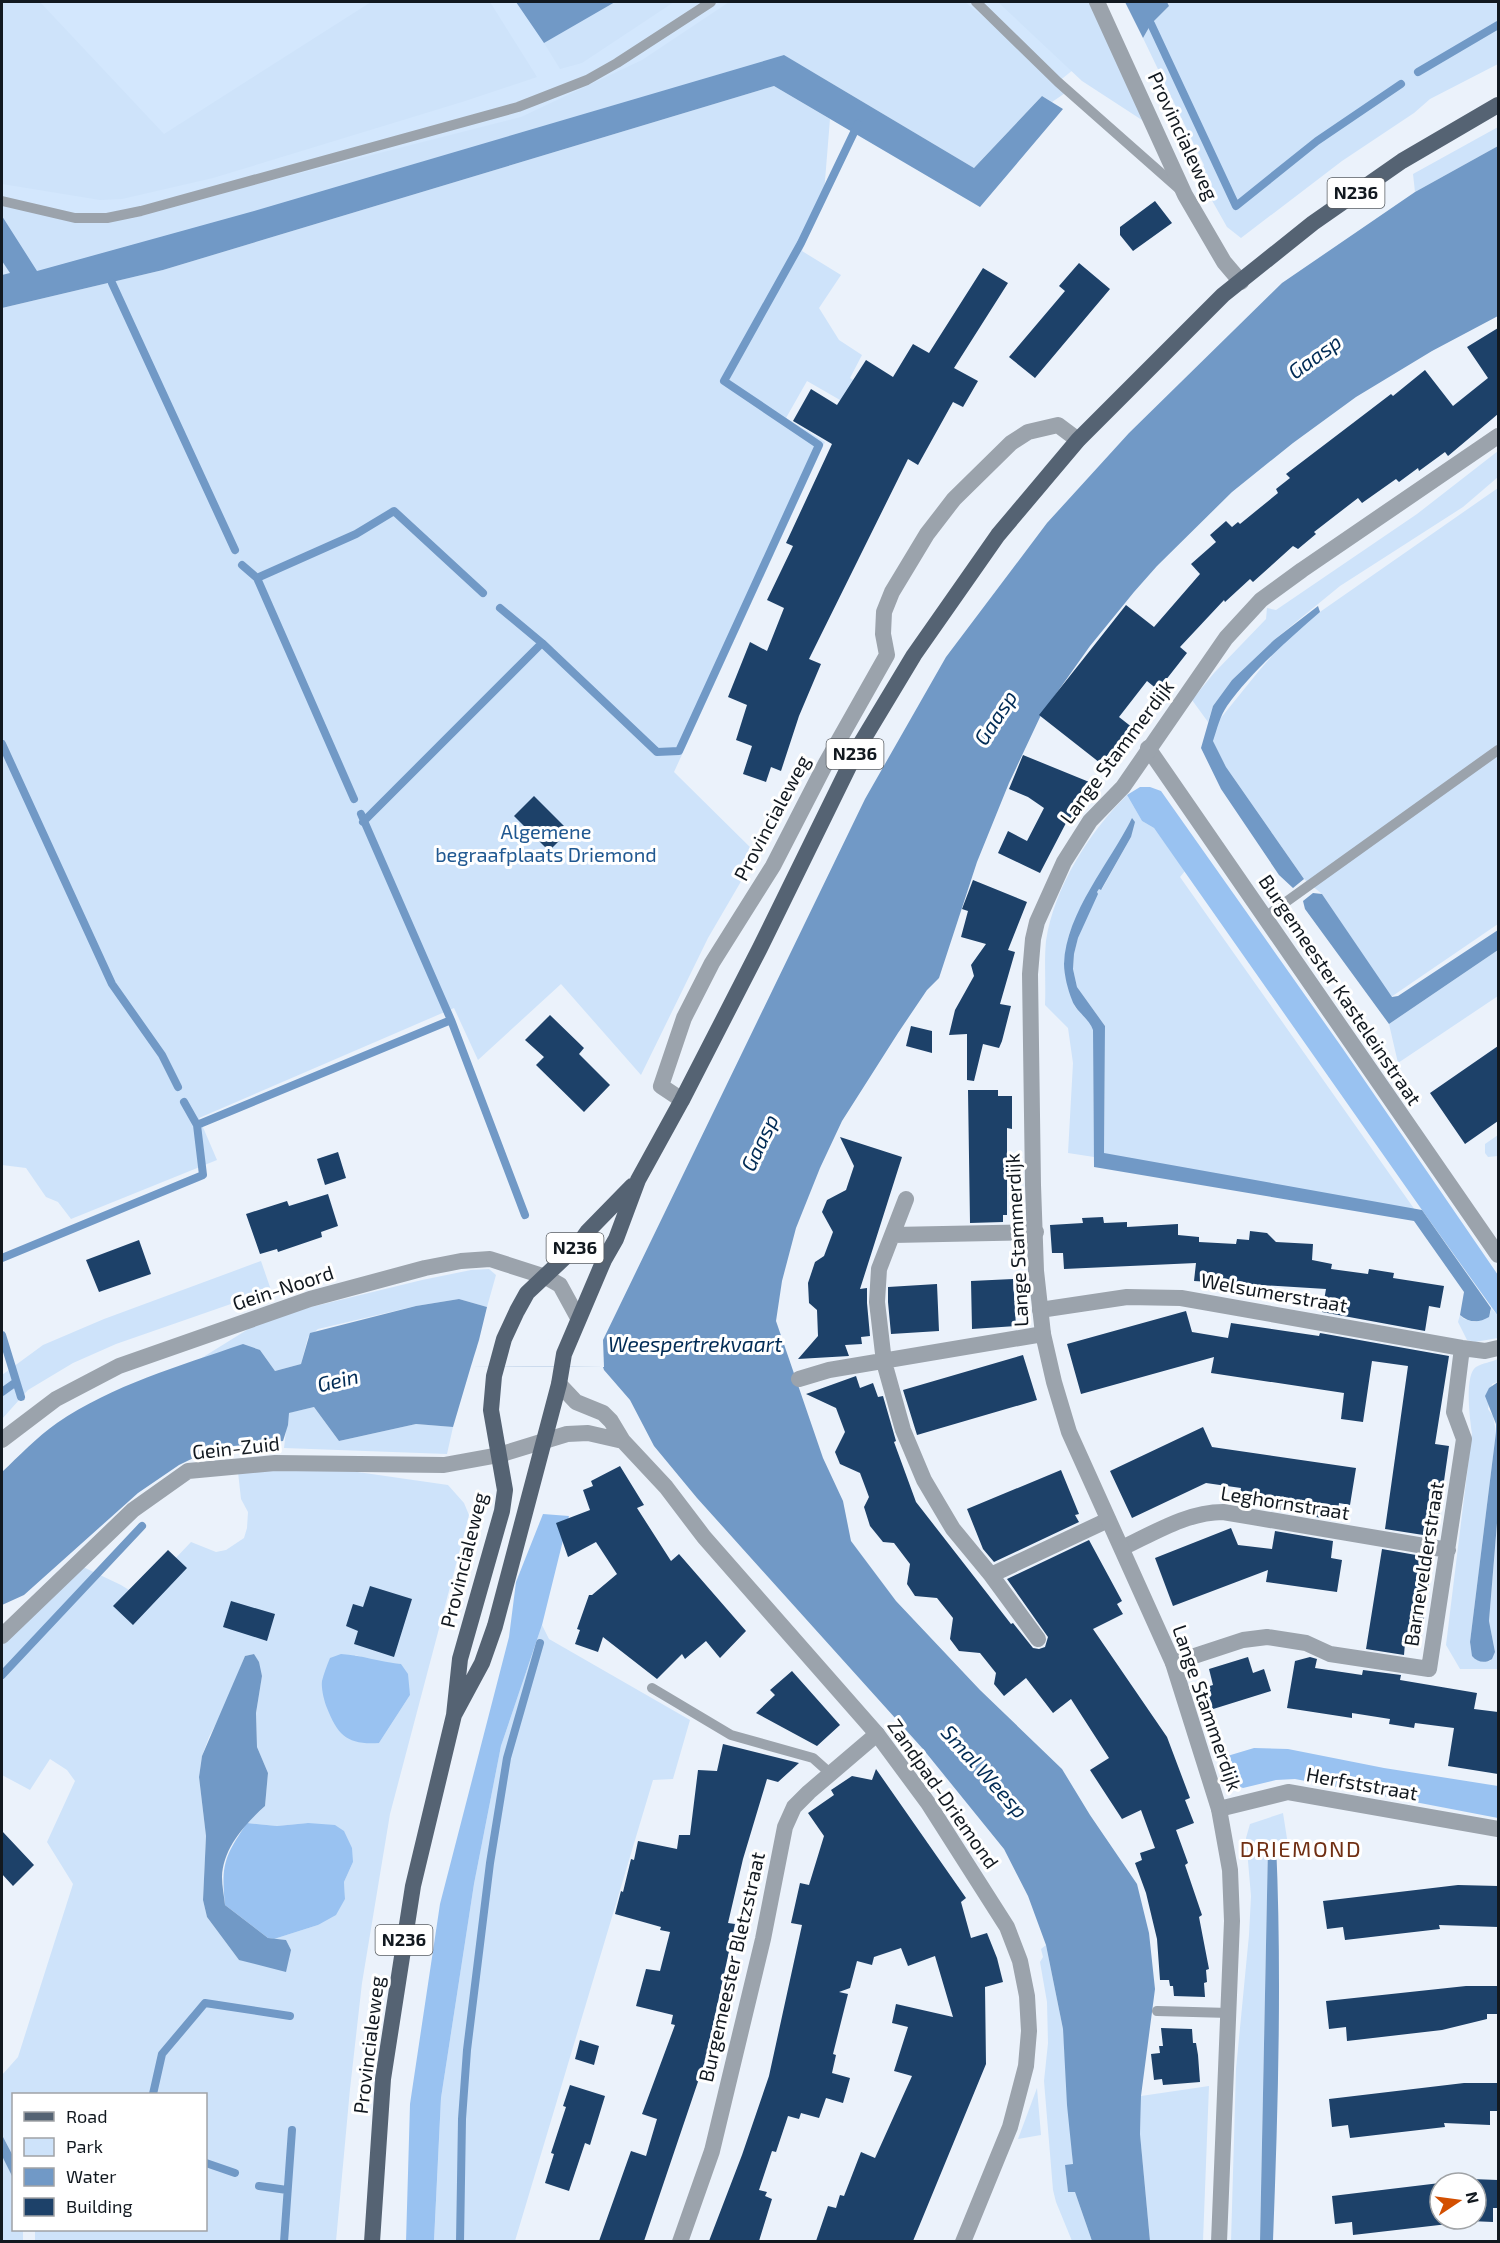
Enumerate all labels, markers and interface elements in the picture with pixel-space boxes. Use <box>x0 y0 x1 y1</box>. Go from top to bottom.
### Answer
street label: Provincialeweg <box>1144 68 1224 204</box>
road number: N236 <box>1328 178 1384 208</box>
water label: Gaasp <box>1283 328 1346 383</box>
street label: Lange Stammerdijk <box>1054 675 1178 828</box>
water label: Gaasp <box>968 685 1022 749</box>
road number: N236 <box>826 739 884 769</box>
street label: Provincialeweg <box>728 751 814 884</box>
park label: Algemene begraafplaats Driemond <box>435 819 657 866</box>
street label: Burgemeester Kasteleinstraat <box>1255 870 1427 1110</box>
water label: Gaasp <box>735 1110 783 1175</box>
street label: Lange Stammerdijk <box>999 1153 1033 1328</box>
road number: N236 <box>546 1233 604 1263</box>
street label: Gein-Noord <box>229 1259 336 1315</box>
street label: Welsumerstraat <box>1199 1267 1350 1317</box>
water label: Weespertrekvaart <box>608 1331 782 1356</box>
water label: Gein <box>315 1363 361 1396</box>
street label: Gein-Zuid <box>191 1430 281 1464</box>
street label: Barnevelderstraat <box>1398 1479 1448 1648</box>
street label: Leghornstraat <box>1219 1480 1352 1524</box>
street label: Provincialeweg <box>435 1490 491 1630</box>
street label: Lange Stammerdijk <box>1168 1621 1248 1794</box>
street label: Zandpad-Driemond <box>883 1714 1005 1873</box>
water label: Smal Weesp <box>937 1719 1033 1823</box>
street label: Herfststraat <box>1305 1761 1420 1805</box>
district label: DRIEMOND <box>1240 1835 1362 1861</box>
street label: Burgemeester Bletzstraat <box>693 1849 769 2084</box>
road number: N236 <box>376 1925 432 1955</box>
street label: Provincialeweg <box>348 1975 388 2115</box>
legend <box>12 2093 207 2231</box>
text: Road <box>66 2105 107 2127</box>
text: Park <box>66 2135 103 2157</box>
text: Water <box>66 2165 116 2187</box>
north arrow <box>1428 2171 1488 2231</box>
text: N <box>1463 2190 1484 2205</box>
text: Building <box>66 2195 133 2217</box>

